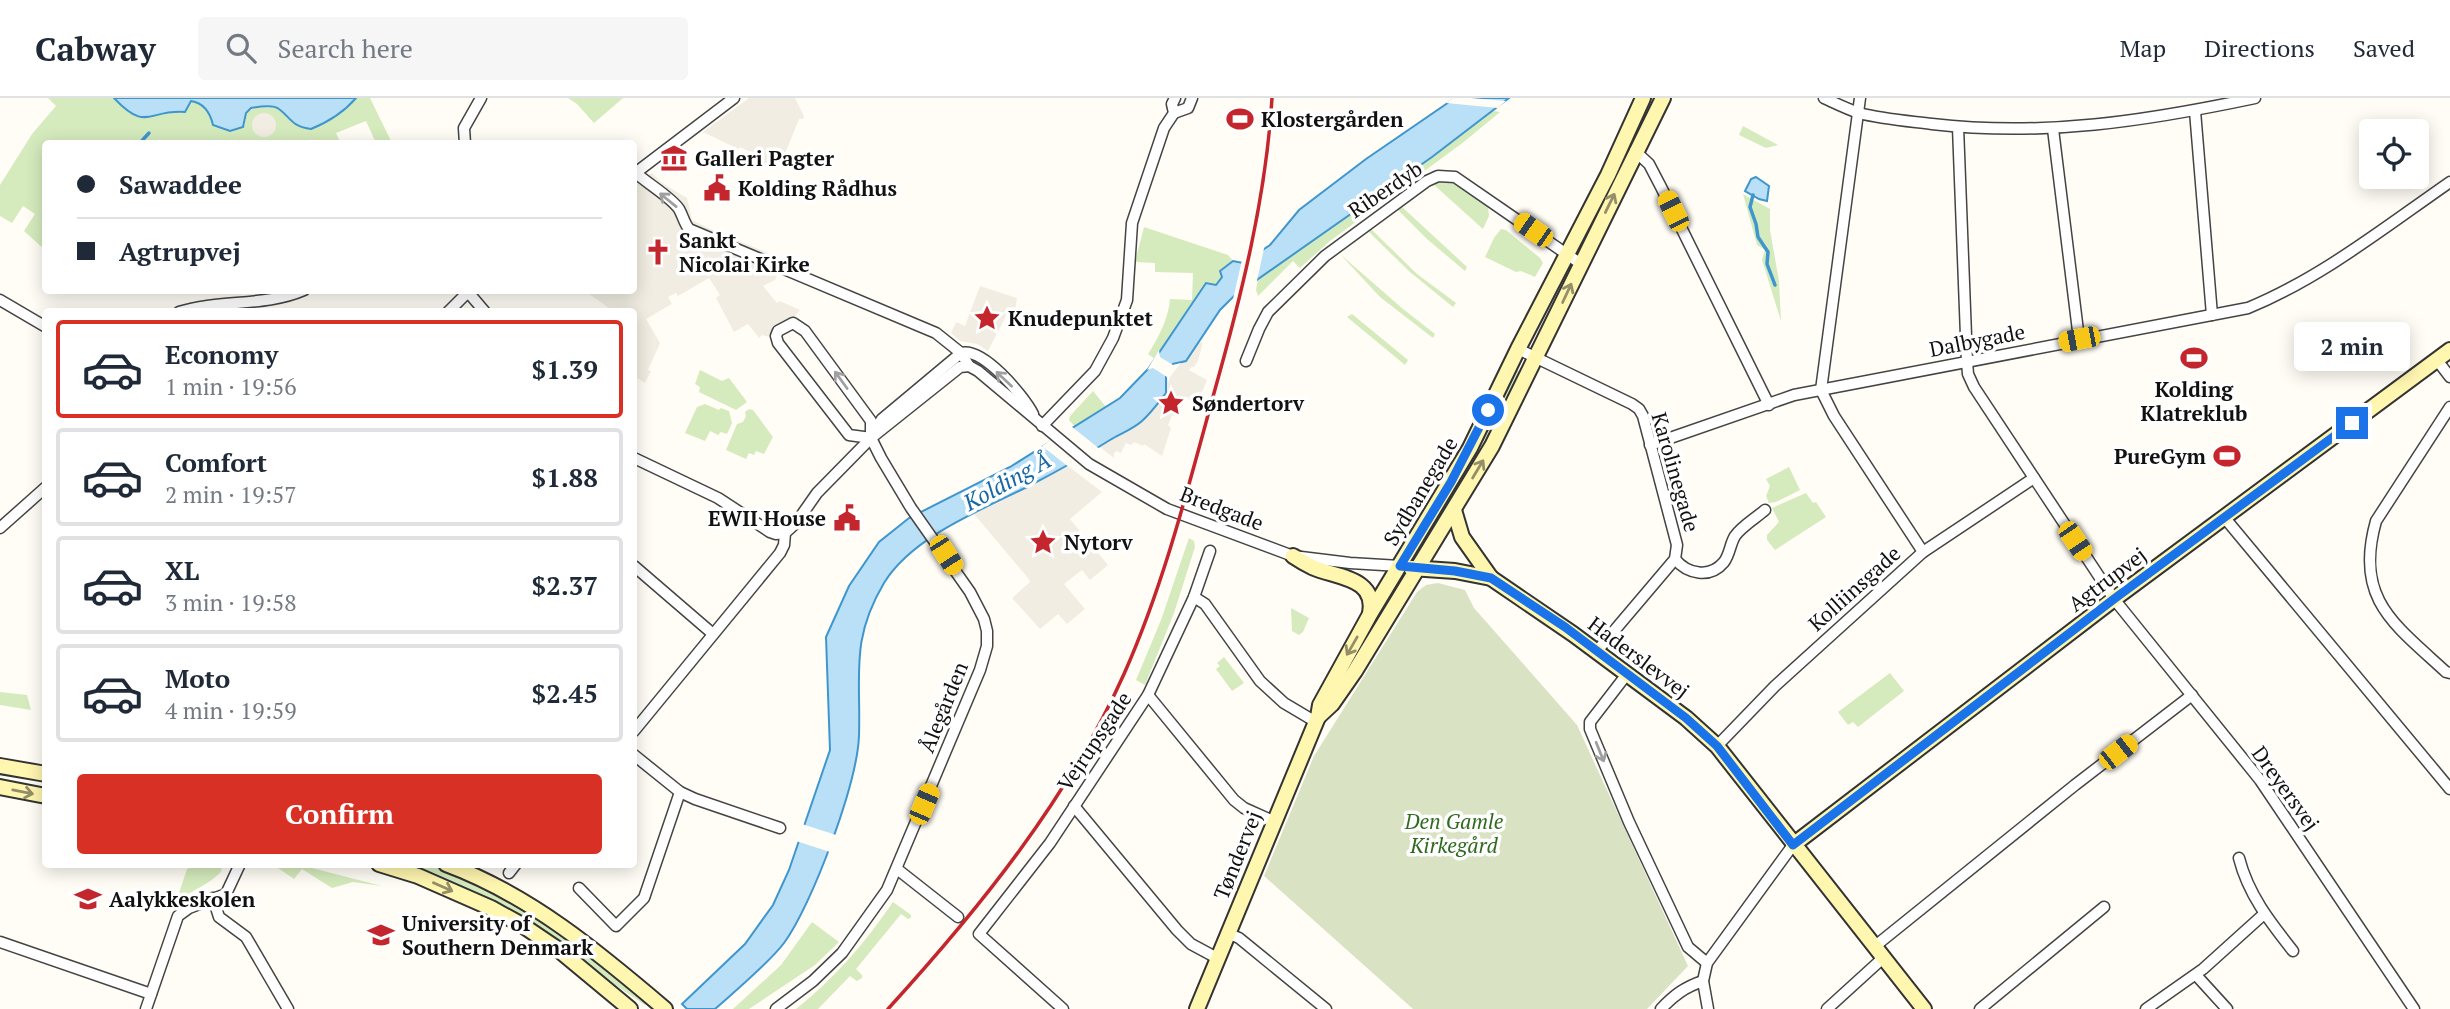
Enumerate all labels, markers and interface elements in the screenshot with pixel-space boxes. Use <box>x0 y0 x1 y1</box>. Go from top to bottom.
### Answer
search box <box>198 17 688 80</box>
text: Cabway <box>35 27 156 70</box>
icon: search <box>222 29 260 67</box>
text: Search here <box>278 31 413 65</box>
text: Map <box>2120 32 2166 64</box>
text: Directions <box>2204 32 2315 64</box>
text: Saved <box>2353 32 2415 64</box>
sports icon: Klostergården <box>1225 104 1255 134</box>
place label: Klostergården <box>1261 105 1404 133</box>
map controls <box>2359 119 2429 189</box>
button: locate <box>2359 119 2429 189</box>
museum icon: Galleri Pagter <box>659 143 689 173</box>
place label: Galleri Pagter <box>695 144 834 172</box>
street label: Riberdyb <box>1343 154 1427 224</box>
text: Sawaddee <box>119 167 242 201</box>
public building icon: Kolding Rådhus <box>702 173 732 203</box>
place label: Kolding Rådhus <box>738 174 897 202</box>
car <box>1655 188 1692 234</box>
one-way arrow <box>659 192 677 207</box>
one-way arrow <box>1604 193 1618 214</box>
car <box>1510 209 1557 251</box>
place label: Sankt Nicolai Kirke <box>679 226 810 278</box>
text: Agtrupvej <box>119 234 241 268</box>
church icon: Sankt Nicolai Kirke <box>643 237 673 267</box>
one-way arrow <box>1561 283 1574 304</box>
place icon: Knudepunktet <box>972 303 1002 333</box>
place label: Knudepunktet <box>1008 304 1154 332</box>
street label: Dalbygade <box>1927 317 2027 363</box>
callout: 2 min <box>2294 322 2410 370</box>
car <box>2057 325 2102 353</box>
text: 2 min <box>2321 331 2383 362</box>
text: Economy <box>165 337 278 371</box>
icon: car <box>81 338 144 401</box>
sports icon: Kolding Klatreklub <box>2179 343 2209 373</box>
text: $1.39 <box>532 352 598 386</box>
one-way arrow <box>996 370 1013 387</box>
text: 1 min · 19:56 <box>165 371 297 402</box>
one-way arrow <box>834 371 848 390</box>
place label: Kolding Klatreklub <box>2141 375 2247 427</box>
place icon: Søndertorv <box>1156 388 1186 418</box>
place label: Søndertorv <box>1192 389 1305 417</box>
route start <box>1472 394 1504 426</box>
route end <box>2336 407 2368 439</box>
street label: Karolinegade <box>1646 409 1706 535</box>
street label: Sydbanegade <box>1376 431 1464 551</box>
sports icon: PureGym <box>2212 441 2242 471</box>
place label: PureGym <box>2114 442 2207 470</box>
water label: Kolding Å <box>957 444 1056 518</box>
text: Comfort <box>165 445 267 479</box>
icon: car <box>81 446 144 509</box>
one-way arrow <box>1472 459 1486 479</box>
text: $1.88 <box>532 460 598 494</box>
text: 2 min · 19:57 <box>165 479 297 510</box>
street label: Bredgade <box>1176 479 1268 537</box>
public building icon: EWII House <box>832 503 862 533</box>
place label: EWII House <box>708 504 826 532</box>
car <box>2055 518 2096 564</box>
place icon: Nytorv <box>1028 527 1058 557</box>
place label: Nytorv <box>1064 528 1133 556</box>
car <box>926 532 967 578</box>
street label: Kolliinsgade <box>1802 539 1906 637</box>
street label: Agtrupvej <box>2062 540 2152 618</box>
text: XL <box>165 553 199 587</box>
icon: car <box>81 554 144 617</box>
text: $2.37 <box>532 568 598 602</box>
text: 3 min · 19:58 <box>165 587 297 618</box>
street label: Haderslevvej <box>1583 610 1695 704</box>
one-way arrow <box>1345 635 1359 655</box>
street label: Ålegården <box>912 657 974 757</box>
text: Moto <box>165 661 230 695</box>
icon: car <box>81 662 144 725</box>
text: $2.45 <box>532 676 598 710</box>
street label: Vejrupsgade <box>1051 686 1137 796</box>
text: 4 min · 19:59 <box>165 695 297 726</box>
car <box>2095 731 2142 773</box>
street label: Dreyersvej <box>2246 740 2326 836</box>
one-way arrow <box>1594 741 1607 763</box>
button: Confirm <box>77 774 602 854</box>
car <box>907 781 942 827</box>
one-way arrow <box>11 785 34 799</box>
street label: Tøndervej <box>1207 807 1267 903</box>
park label: Den Gamle Kirkegård <box>1404 807 1504 859</box>
one-way arrow <box>432 881 454 894</box>
school or university icon: Aalykkeskolen <box>73 884 103 914</box>
place label: Aalykkeskolen <box>109 885 256 913</box>
place label: University of Southern Denmark <box>402 909 594 961</box>
school or university icon: University of Southern Denmark <box>366 920 396 950</box>

